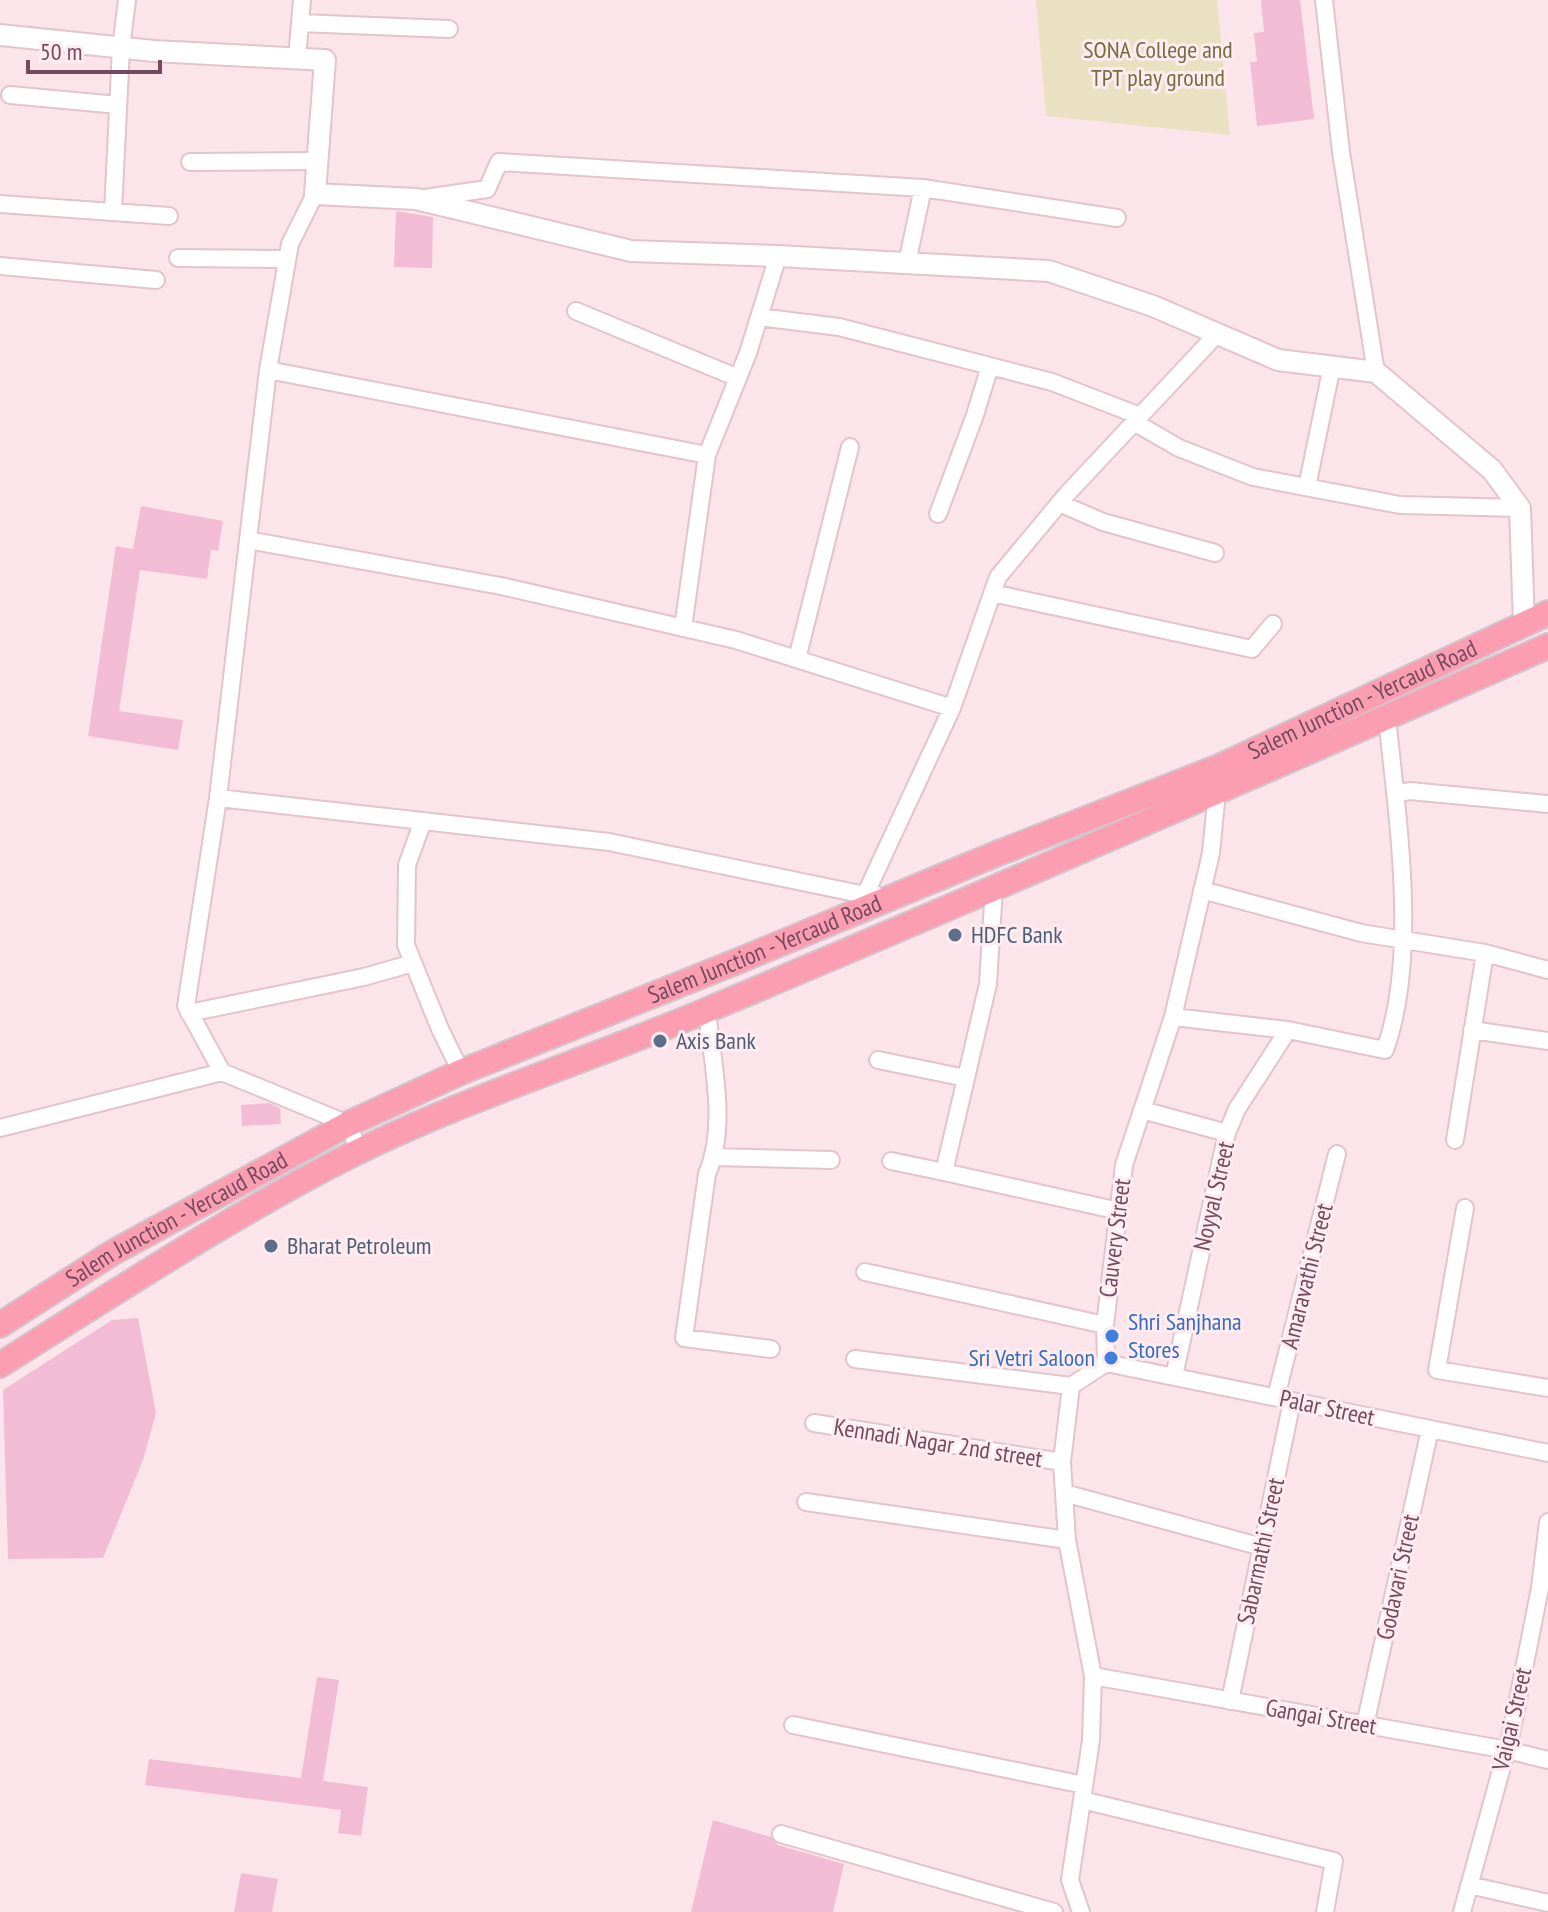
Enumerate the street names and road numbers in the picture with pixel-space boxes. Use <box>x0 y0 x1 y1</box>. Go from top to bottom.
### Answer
street label: Salem Junction - Yercaud Road <box>1243 632 1482 766</box>
street label: Salem Junction - Yercaud Road <box>643 887 886 1011</box>
street label: Noyyal Street <box>1186 1138 1241 1254</box>
street label: Salem Junction - Yercaud Road <box>60 1144 293 1294</box>
street label: Cauvery Street <box>1092 1176 1137 1299</box>
street label: Amaravathi Street <box>1273 1200 1340 1352</box>
street label: Palar Street <box>1277 1382 1378 1433</box>
street label: Kennadi Nagar 2nd street <box>832 1411 1045 1474</box>
street label: Sabarmathi Street <box>1230 1474 1291 1627</box>
street label: Godavari Street <box>1369 1511 1426 1643</box>
street label: Vaigai Street <box>1484 1664 1539 1774</box>
street label: Gangai Street <box>1263 1692 1379 1742</box>

